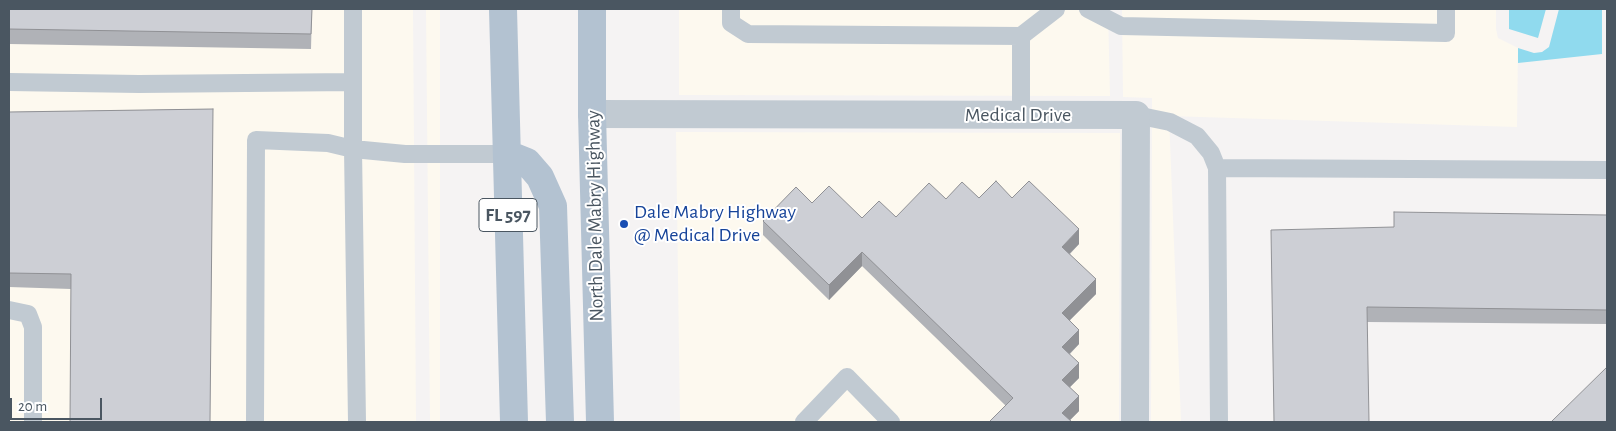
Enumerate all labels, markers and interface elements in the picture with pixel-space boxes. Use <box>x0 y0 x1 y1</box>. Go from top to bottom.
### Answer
street label: Medical Drive <box>965 103 1071 127</box>
street label: North Dale Mabry Highway <box>581 110 609 322</box>
road number: FL 597 <box>479 198 537 232</box>
place label: Dale Mabry Highway @ Medical Drive <box>634 200 796 247</box>
marker: Dale Mabry Highway @ Medical Drive <box>618 218 630 230</box>
scale bar <box>12 388 105 420</box>
text: 20 m <box>18 399 47 414</box>

